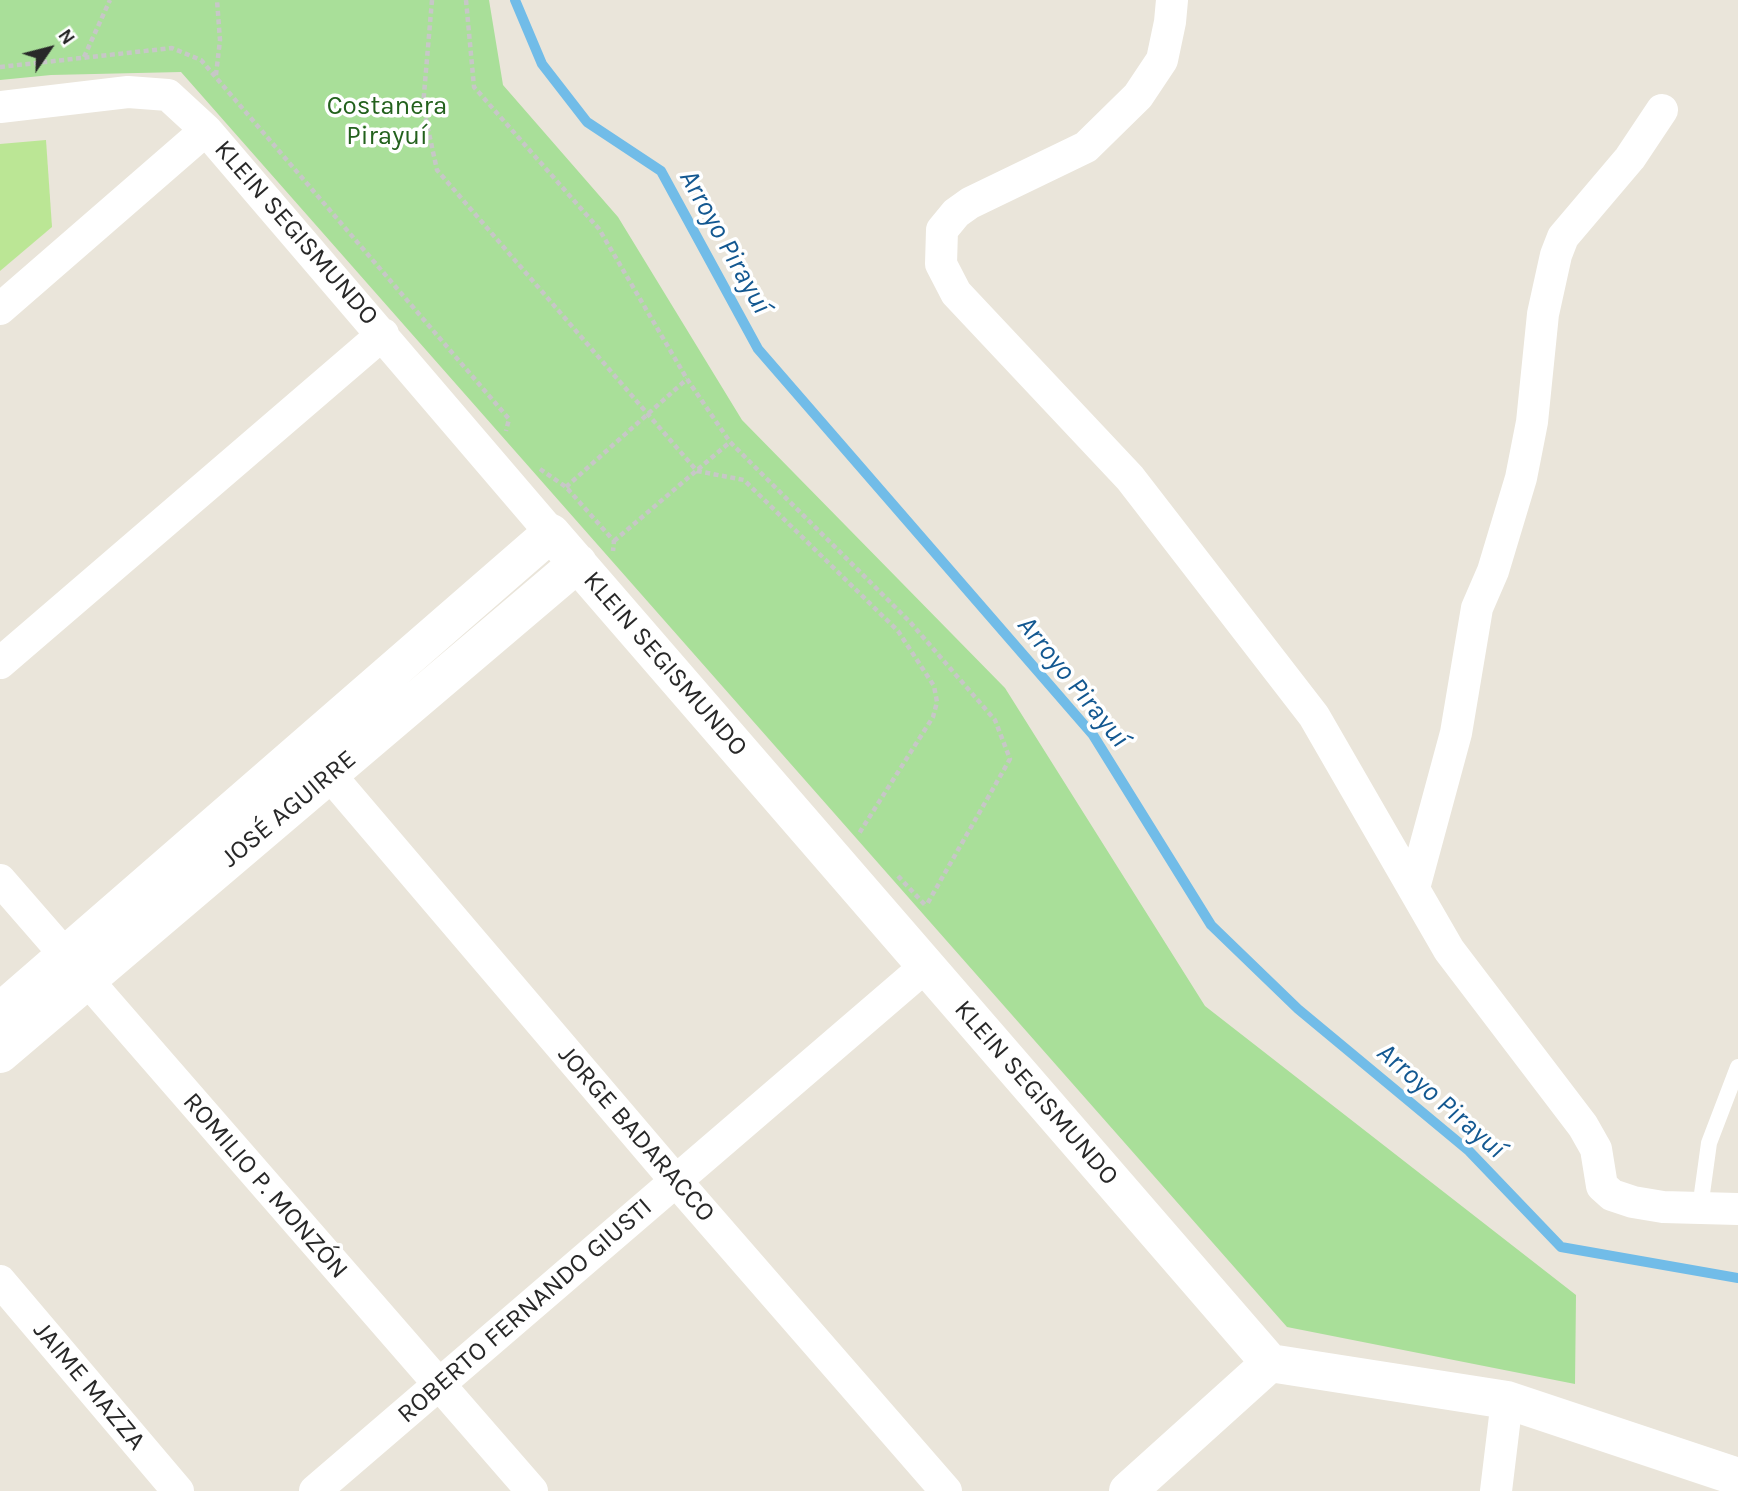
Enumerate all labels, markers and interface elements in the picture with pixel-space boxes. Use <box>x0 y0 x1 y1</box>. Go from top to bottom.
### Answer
north arrow <box>14 14 84 84</box>
text: N <box>53 25 79 49</box>
park label: Costanera Pirayuí <box>327 91 447 152</box>
street label: KLEIN SEGISMUNDO <box>207 134 385 332</box>
water label: Arroyo Pirayuí <box>672 164 778 320</box>
street label: KLEIN SEGISMUNDO <box>576 565 754 763</box>
water label: Arroyo Pirayuí <box>1010 609 1136 755</box>
street label: JOSÉ AGUIRRE <box>215 744 363 874</box>
street label: KLEIN SEGISMUNDO <box>947 994 1125 1192</box>
water label: Arroyo Pirayuí <box>1370 1036 1512 1166</box>
street label: JORGE BADARACCO <box>551 1039 721 1229</box>
street label: ROMILIO P. MONZÓN <box>176 1087 354 1285</box>
street label: ROBERTO FERNANDO GIUSTI <box>391 1192 659 1430</box>
street label: JAIME MAZZA <box>26 1315 152 1457</box>

